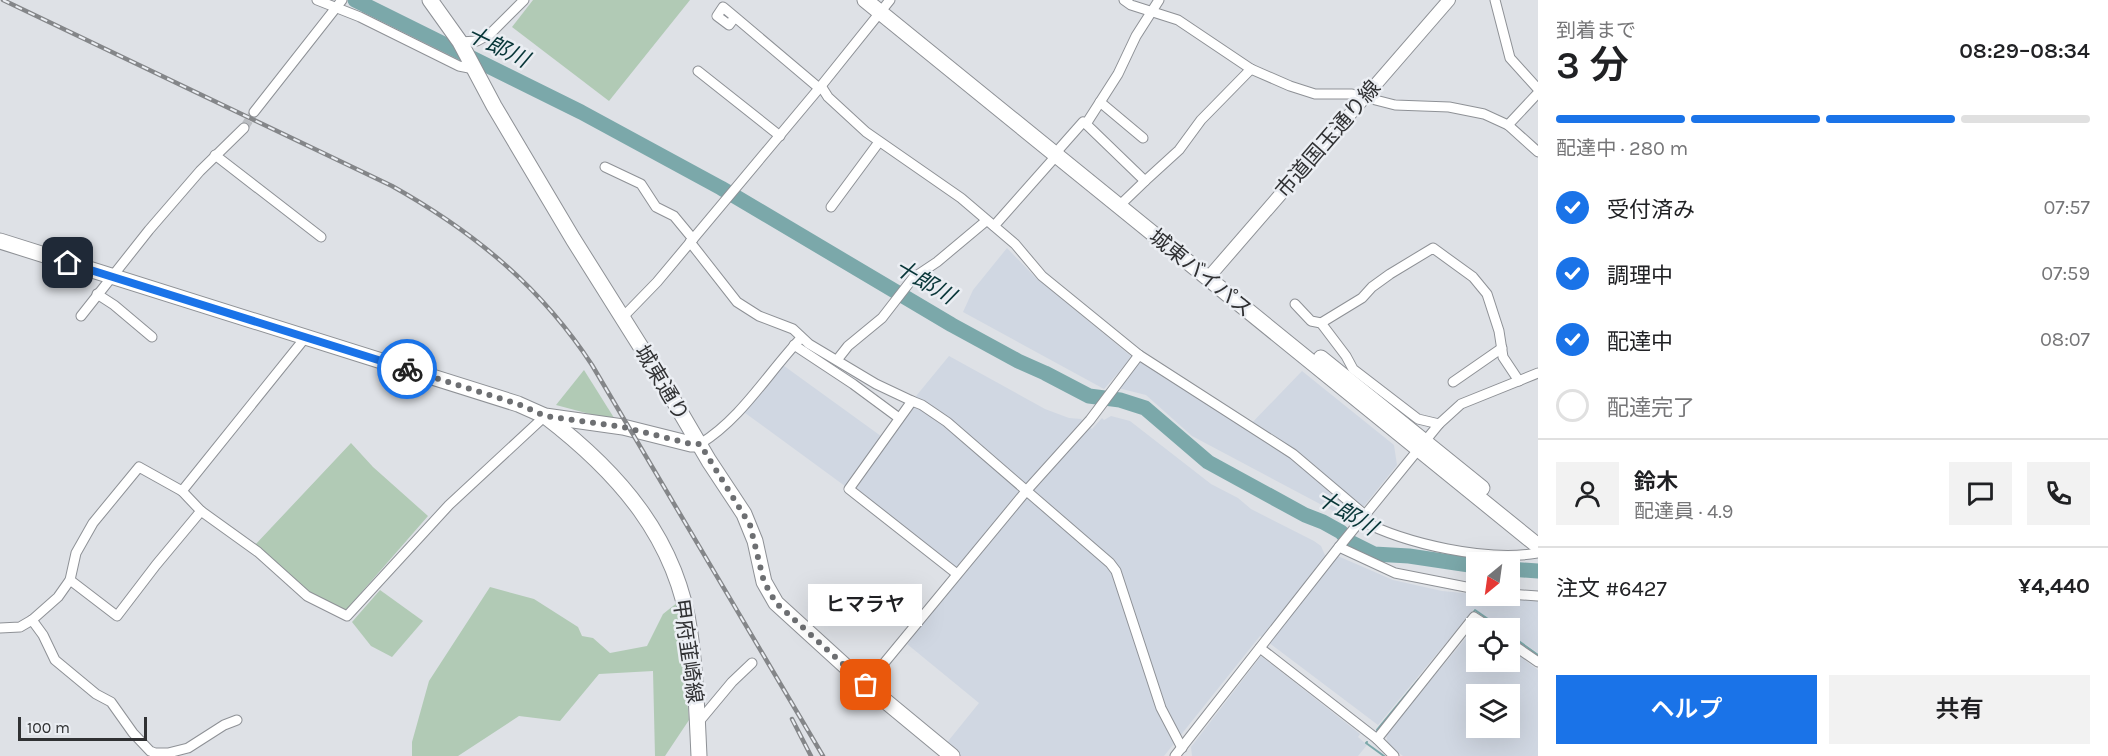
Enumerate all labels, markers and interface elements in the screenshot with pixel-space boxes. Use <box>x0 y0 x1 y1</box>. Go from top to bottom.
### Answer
text: 到着まで <box>1556 19 1636 42</box>
water label: 十郎川 <box>462 21 535 74</box>
text: 08:29–08:34 <box>1959 38 2090 64</box>
text: 3 分 <box>1556 42 1629 88</box>
street label: 市道国玉通り線 <box>1271 76 1385 202</box>
text: 配達中 · 280 m <box>1556 137 1688 160</box>
icon: check <box>1556 191 1589 224</box>
text: 07:57 <box>2043 196 2090 219</box>
text: 受付済み <box>1607 197 1695 223</box>
street label: 城東バイパス <box>1145 224 1257 322</box>
pin <box>42 237 93 288</box>
icon: home <box>51 246 84 279</box>
water label: 十郎川 <box>889 254 961 311</box>
icon: check <box>1556 257 1589 290</box>
text: 07:59 <box>2041 262 2090 285</box>
text: 調理中 <box>1607 263 1673 289</box>
icon: check <box>1556 323 1589 356</box>
text: 08:07 <box>2040 328 2090 351</box>
text: 配達中 <box>1607 329 1673 355</box>
courier <box>377 339 437 399</box>
street label: 城東通り <box>630 341 694 425</box>
icon: bike <box>391 353 424 386</box>
text: 配達完了 <box>1607 395 1695 421</box>
button: person <box>1556 462 1619 525</box>
button: chat <box>1949 462 2012 525</box>
button: phone <box>2027 462 2090 525</box>
text: 鈴木 <box>1634 469 1678 495</box>
water label: 十郎川 <box>1311 485 1383 542</box>
text: 配達員 · 4.9 <box>1634 500 1733 523</box>
north arrow <box>1466 552 1520 606</box>
map controls <box>1466 552 1520 738</box>
text: ¥4,440 <box>2018 573 2090 599</box>
text: 注文 #6427 <box>1556 576 1667 602</box>
callout: ヒマラヤ <box>809 583 923 625</box>
text: ヒマラヤ <box>825 593 905 616</box>
street label: 甲府韮崎線 <box>669 597 707 705</box>
button: locate <box>1466 618 1520 672</box>
pin <box>840 659 891 710</box>
icon: bag <box>849 668 882 701</box>
button: ヘルプ <box>1556 675 1817 744</box>
button: 共有 <box>1829 675 2090 744</box>
button: layers <box>1466 684 1520 738</box>
scale bar <box>18 714 147 742</box>
text: 100 m <box>27 718 70 737</box>

